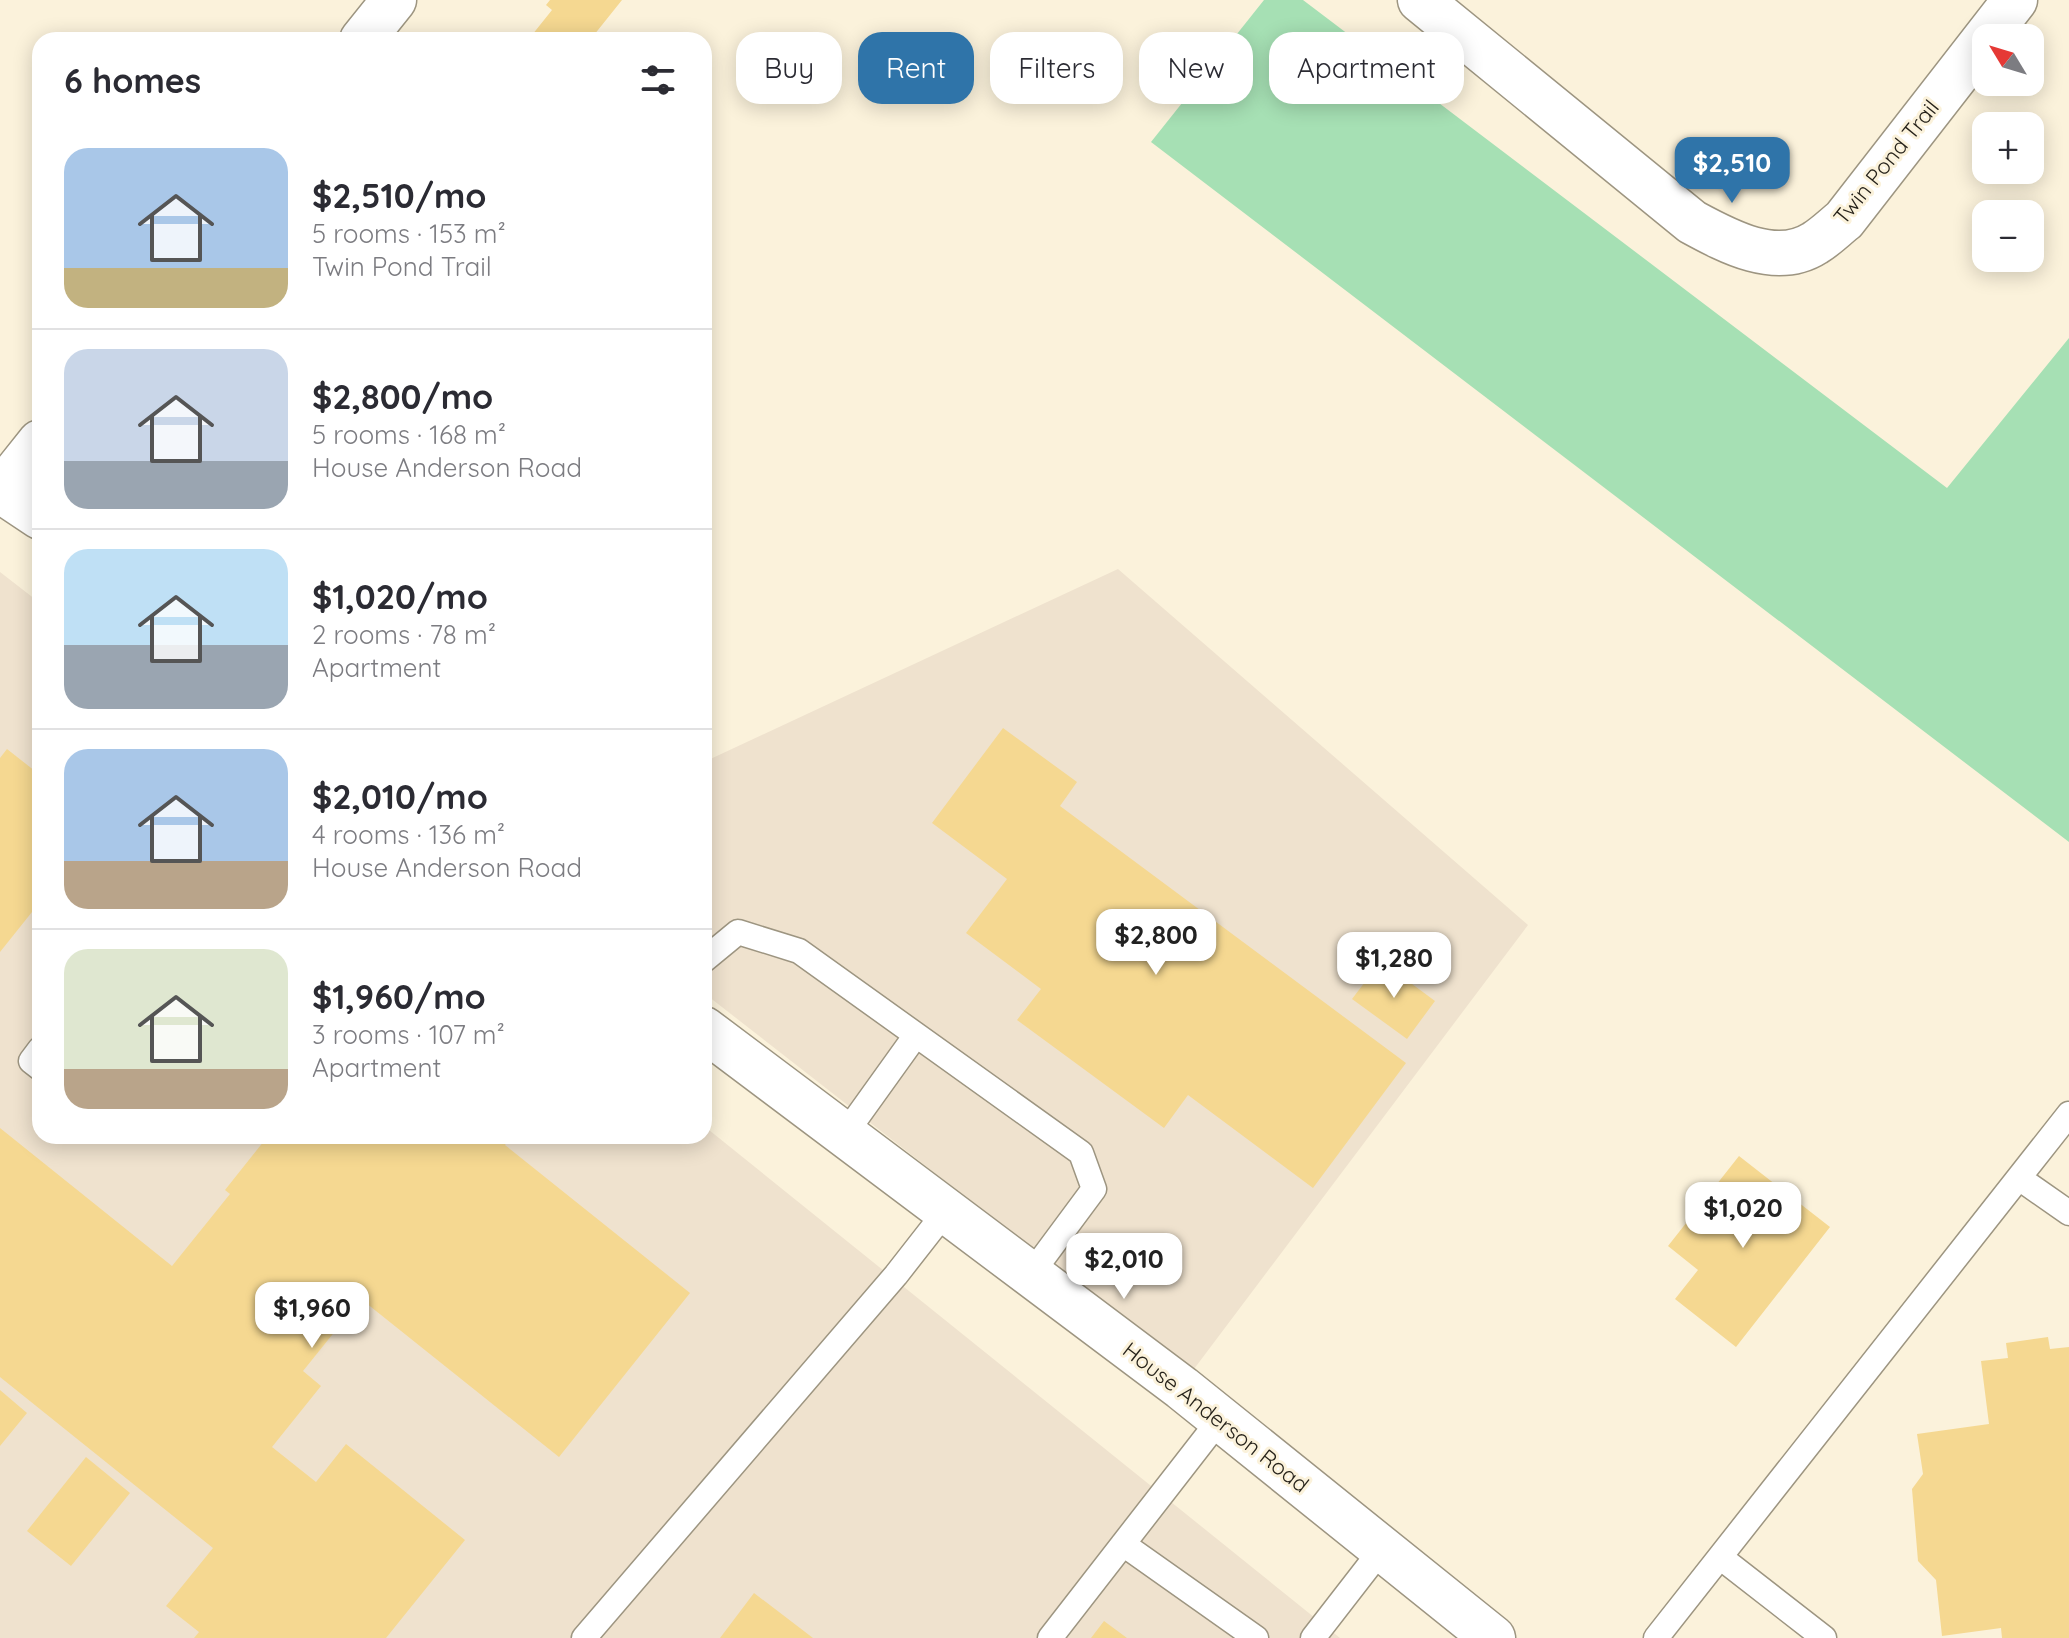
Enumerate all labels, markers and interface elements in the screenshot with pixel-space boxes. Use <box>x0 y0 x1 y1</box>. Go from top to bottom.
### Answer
north arrow <box>1972 24 2044 96</box>
map controls <box>1972 24 2044 272</box>
chip: Buy <box>736 32 842 104</box>
chip: Rent <box>858 32 974 104</box>
chip: Filters <box>990 32 1123 104</box>
chip: New <box>1139 32 1253 104</box>
chip: Apartment <box>1269 32 1464 104</box>
icon: filters <box>636 58 680 102</box>
text: 6 homes <box>64 59 201 102</box>
street label: Twin Pond Trail <box>1827 94 1945 230</box>
button: + <box>1972 112 2044 184</box>
pin: $2,510 <box>1667 137 1797 205</box>
text: $2,510 <box>1693 146 1771 179</box>
text: $2,510/mo <box>312 174 487 217</box>
icon: home <box>128 180 224 276</box>
button: − <box>1972 200 2044 272</box>
text: 5 rooms · 153 m² <box>312 217 506 250</box>
text: Twin Pond Trail <box>312 250 492 283</box>
text: $2,800/mo <box>312 375 493 418</box>
icon: home <box>128 381 224 477</box>
text: 5 rooms · 168 m² <box>312 418 506 451</box>
text: House Anderson Road <box>312 451 582 484</box>
text: $1,020/mo <box>312 575 488 618</box>
icon: home <box>128 581 224 677</box>
text: 2 rooms · 78 m² <box>312 618 496 651</box>
text: Apartment <box>312 651 441 684</box>
text: $2,010/mo <box>312 775 488 818</box>
icon: home <box>128 781 224 877</box>
text: 4 rooms · 136 m² <box>312 818 505 851</box>
text: House Anderson Road <box>312 851 582 884</box>
pin: $2,800 <box>1091 909 1221 977</box>
text: $2,800 <box>1114 918 1198 951</box>
pin: $1,280 <box>1329 932 1459 1000</box>
text: $1,280 <box>1355 941 1433 974</box>
text: $1,960/mo <box>312 975 486 1018</box>
icon: home <box>128 981 224 1077</box>
text: 3 rooms · 107 m² <box>312 1018 505 1051</box>
text: Apartment <box>312 1051 441 1084</box>
pin: $1,020 <box>1678 1182 1808 1250</box>
text: $1,020 <box>1703 1191 1783 1224</box>
pin: $2,010 <box>1059 1233 1189 1301</box>
text: $2,010 <box>1084 1242 1164 1275</box>
pin: $1,960 <box>247 1282 377 1350</box>
text: $1,960 <box>273 1291 351 1324</box>
street label: House Anderson Road <box>1117 1336 1315 1498</box>

